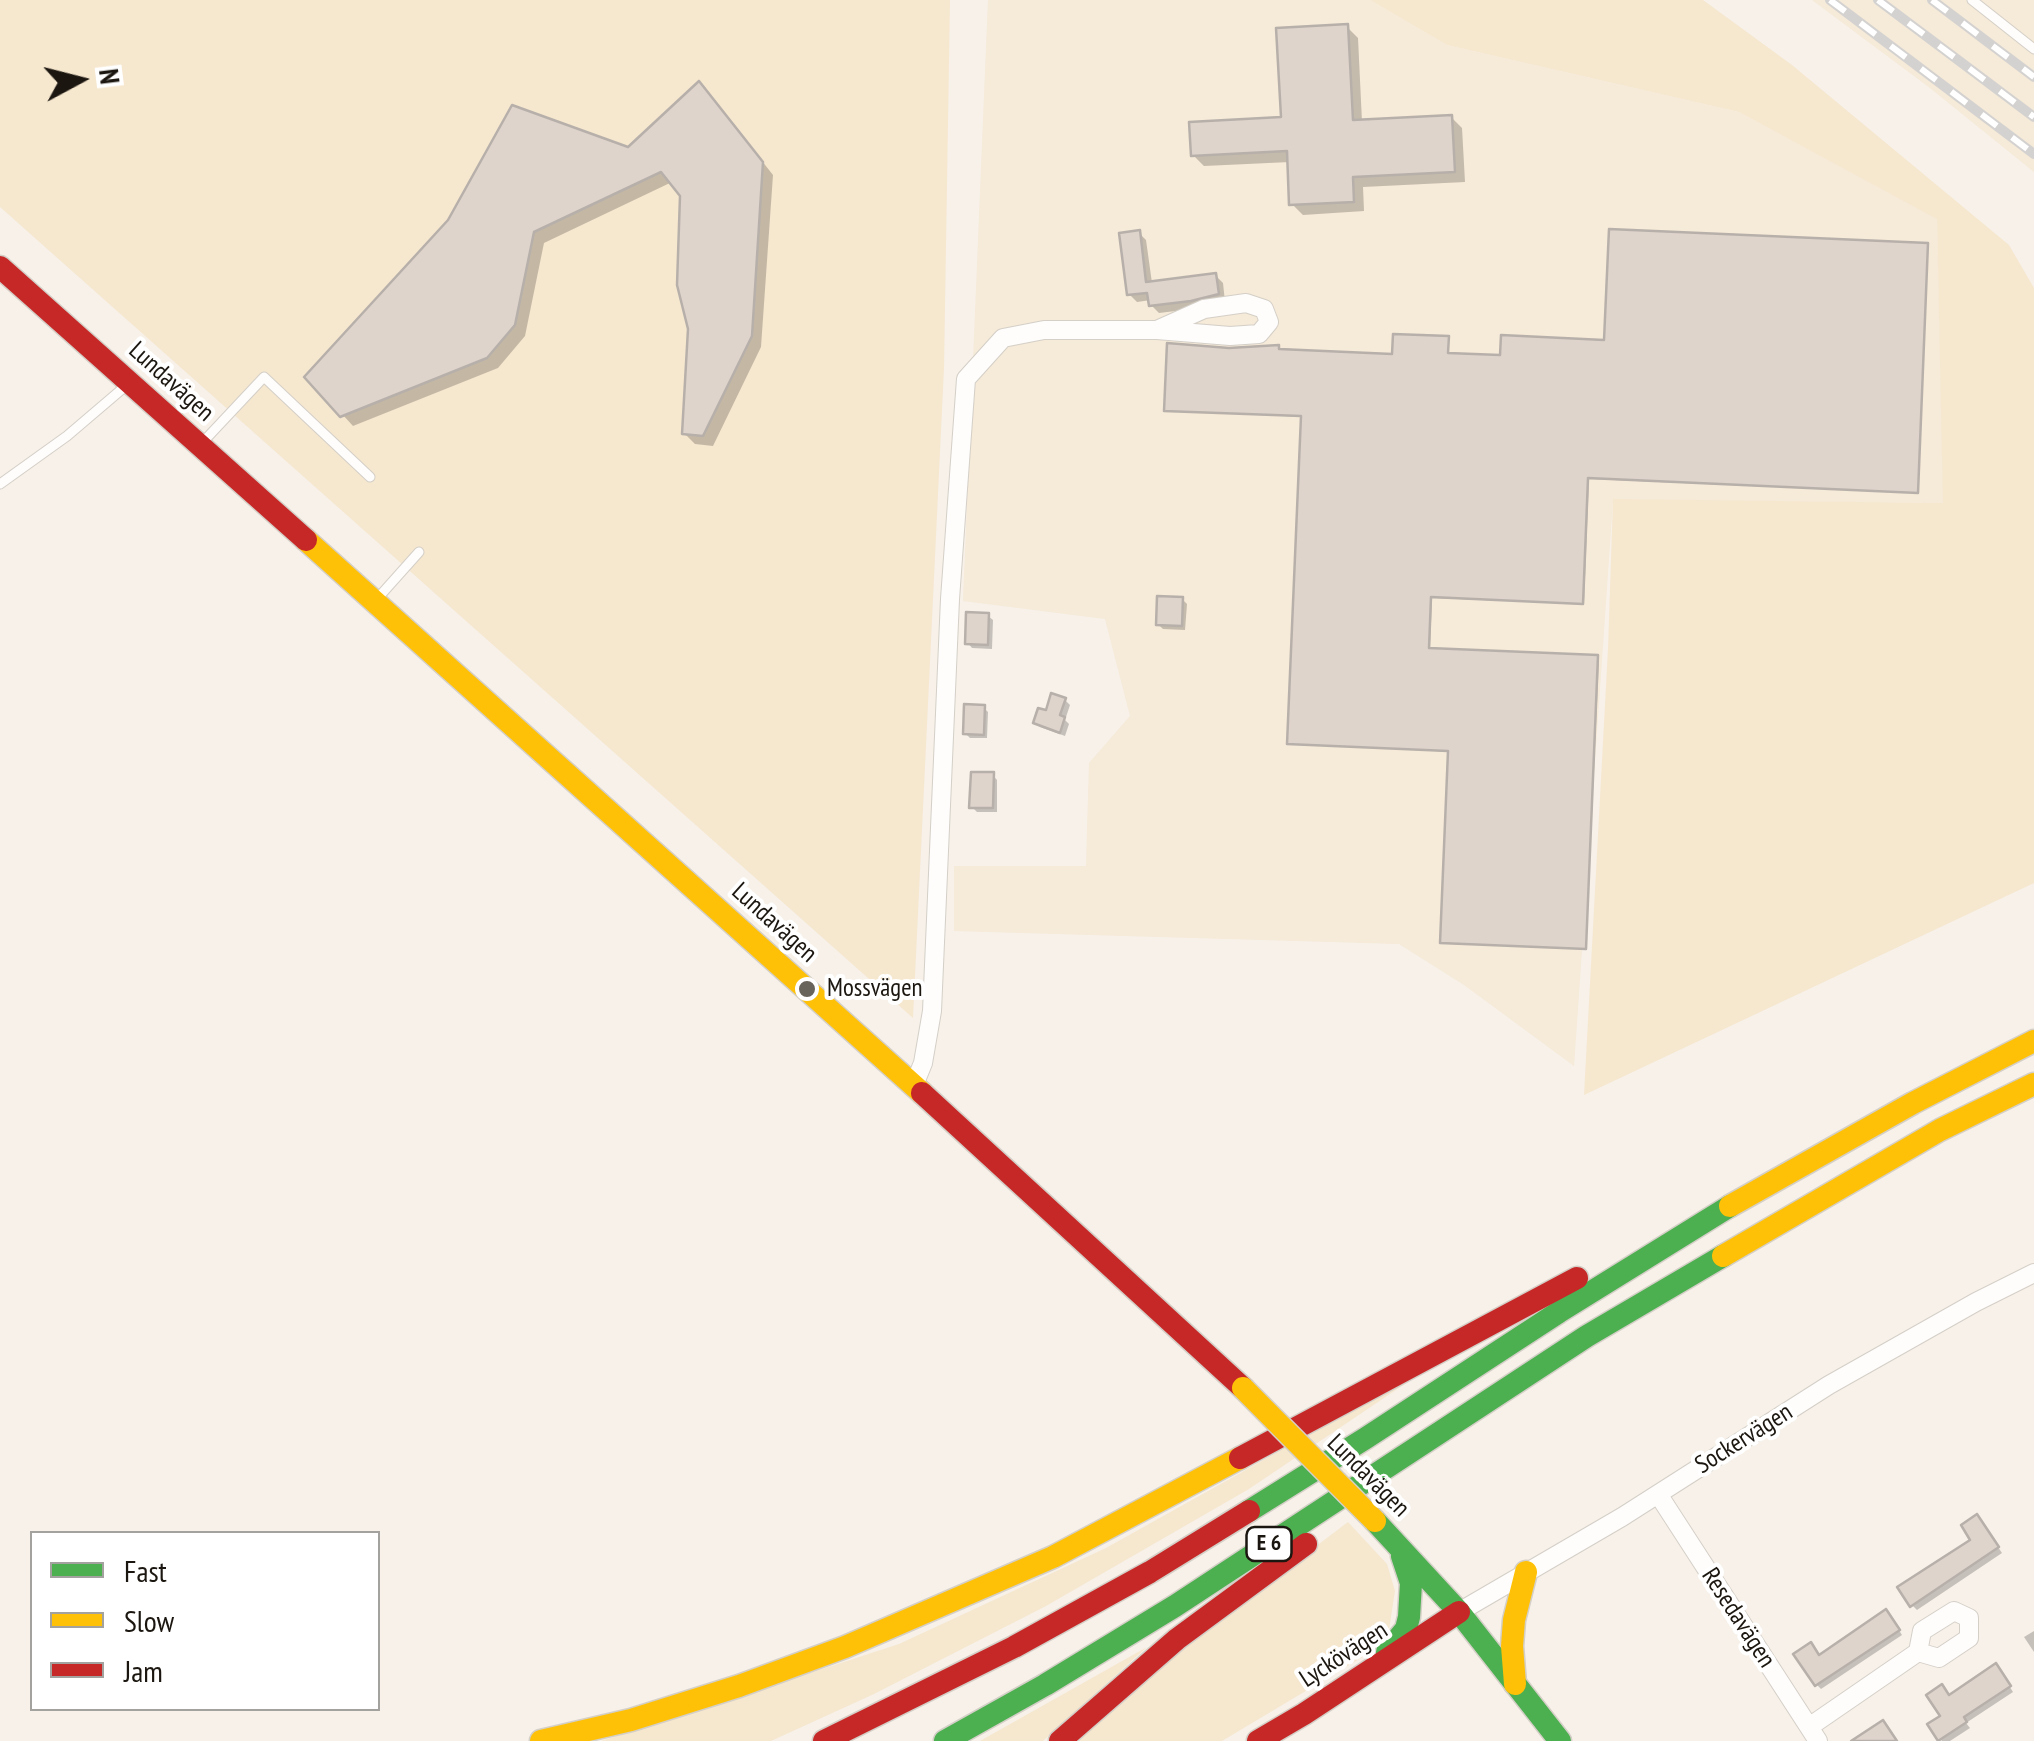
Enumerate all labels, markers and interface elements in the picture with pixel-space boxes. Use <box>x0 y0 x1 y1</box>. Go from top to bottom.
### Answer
north arrow <box>30 30 130 130</box>
text: N <box>91 67 130 86</box>
street label: Lundavägen <box>122 336 220 428</box>
street label: Lundavägen <box>725 877 823 969</box>
place label: Mossvägen <box>827 974 922 1004</box>
marker: Mossvägen <box>796 978 818 1000</box>
street label: Sockervägen <box>1690 1397 1798 1481</box>
street label: Lundavägen <box>1320 1428 1416 1524</box>
road number: E 6 <box>1246 1527 1292 1561</box>
legend <box>30 1531 380 1711</box>
text: Fast <box>124 1551 167 1590</box>
street label: Resedavägen <box>1695 1563 1781 1673</box>
text: Slow <box>124 1601 174 1640</box>
street label: Lyckövägen <box>1295 1616 1393 1694</box>
text: Jam <box>124 1651 163 1690</box>

